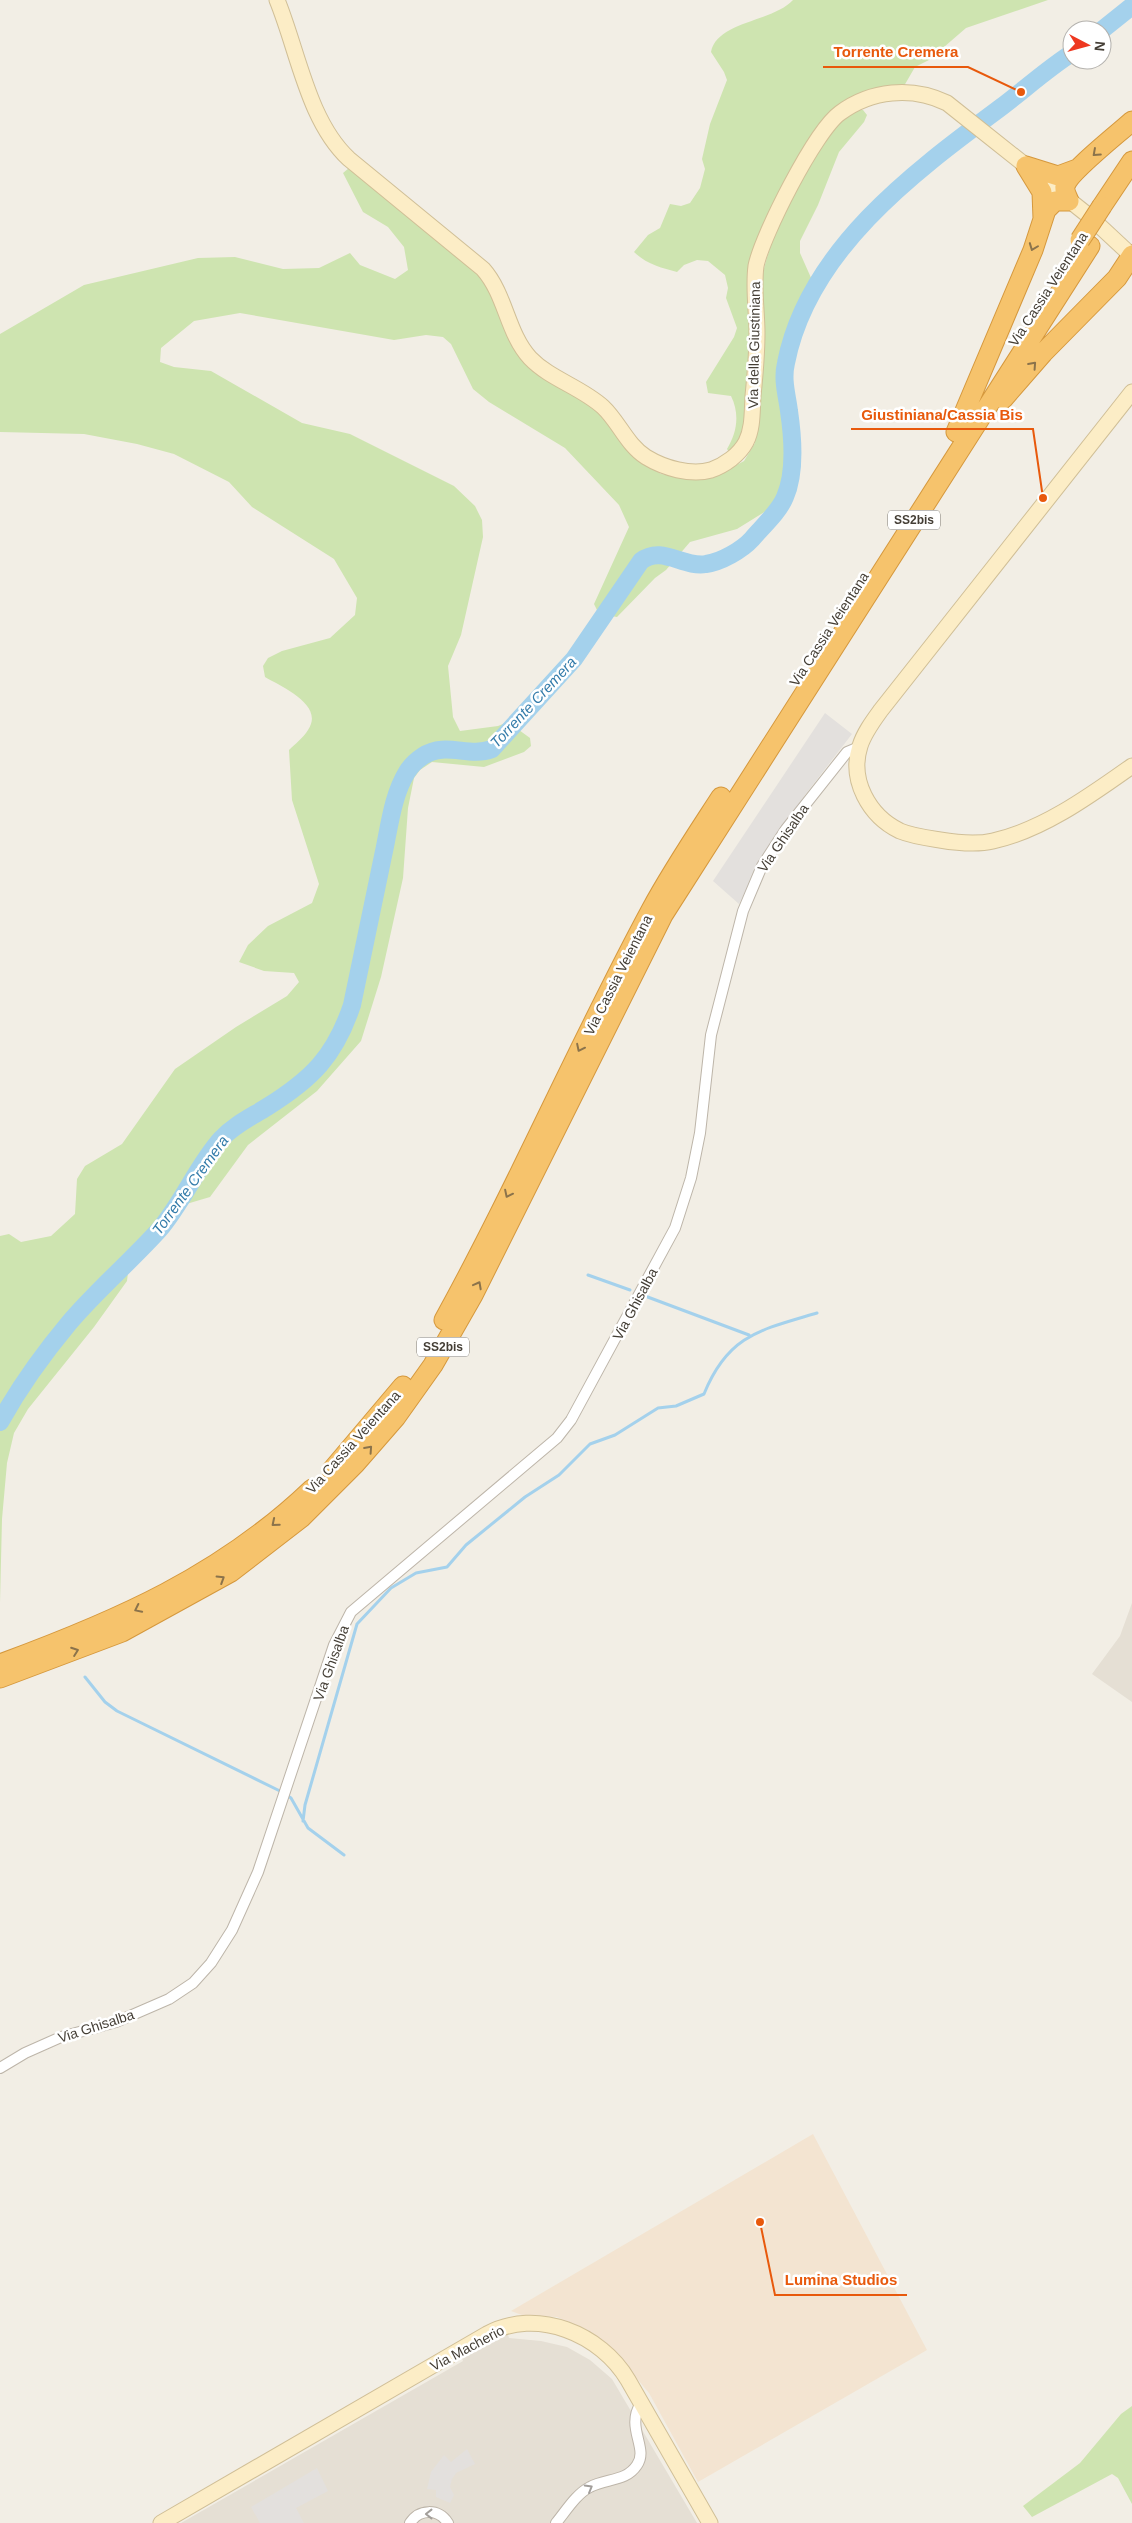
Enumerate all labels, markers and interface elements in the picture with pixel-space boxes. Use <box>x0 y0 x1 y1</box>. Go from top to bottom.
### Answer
north arrow <box>1062 20 1112 70</box>
callout: Torrente Cremera <box>823 37 968 67</box>
text: N <box>1091 40 1108 52</box>
text: Torrente Cremera <box>834 43 959 60</box>
one-way arrow <box>1092 148 1101 157</box>
street label: Via Cassia Veientana <box>1005 229 1091 349</box>
one-way arrow <box>1029 242 1040 251</box>
street label: Via della Giustiniana <box>745 281 763 409</box>
one-way arrow <box>1027 361 1036 370</box>
callout: Giustiniana/Cassia Bis <box>851 399 1033 429</box>
text: Giustiniana/Cassia Bis <box>861 406 1023 423</box>
road number: SS2bis <box>888 510 940 530</box>
street label: Via Cassia Veientana <box>786 569 872 689</box>
water label: Torrente Cremera <box>487 653 579 751</box>
street label: Via Ghisalba <box>754 801 812 875</box>
street label: Via Cassia Veientana <box>581 912 655 1038</box>
one-way arrow <box>576 1043 586 1052</box>
water label: Torrente Cremera <box>148 1132 232 1238</box>
one-way arrow <box>504 1188 514 1197</box>
street label: Via Ghisalba <box>609 1265 661 1343</box>
one-way arrow <box>472 1281 482 1290</box>
road number: SS2bis <box>417 1338 469 1356</box>
street label: Via Cassia Veientana <box>303 1387 404 1497</box>
one-way arrow <box>363 1446 372 1455</box>
one-way arrow <box>271 1517 280 1526</box>
one-way arrow <box>215 1575 224 1585</box>
one-way arrow <box>134 1603 143 1613</box>
street label: Via Ghisalba <box>310 1623 352 1703</box>
one-way arrow <box>71 1647 79 1657</box>
street label: Via Ghisalba <box>56 2006 136 2046</box>
callout: Lumina Studios <box>775 2265 907 2295</box>
text: Lumina Studios <box>785 2271 897 2288</box>
street label: Via Macherio <box>427 2322 507 2374</box>
one-way arrow <box>584 2485 593 2495</box>
one-way arrow <box>424 2509 432 2519</box>

